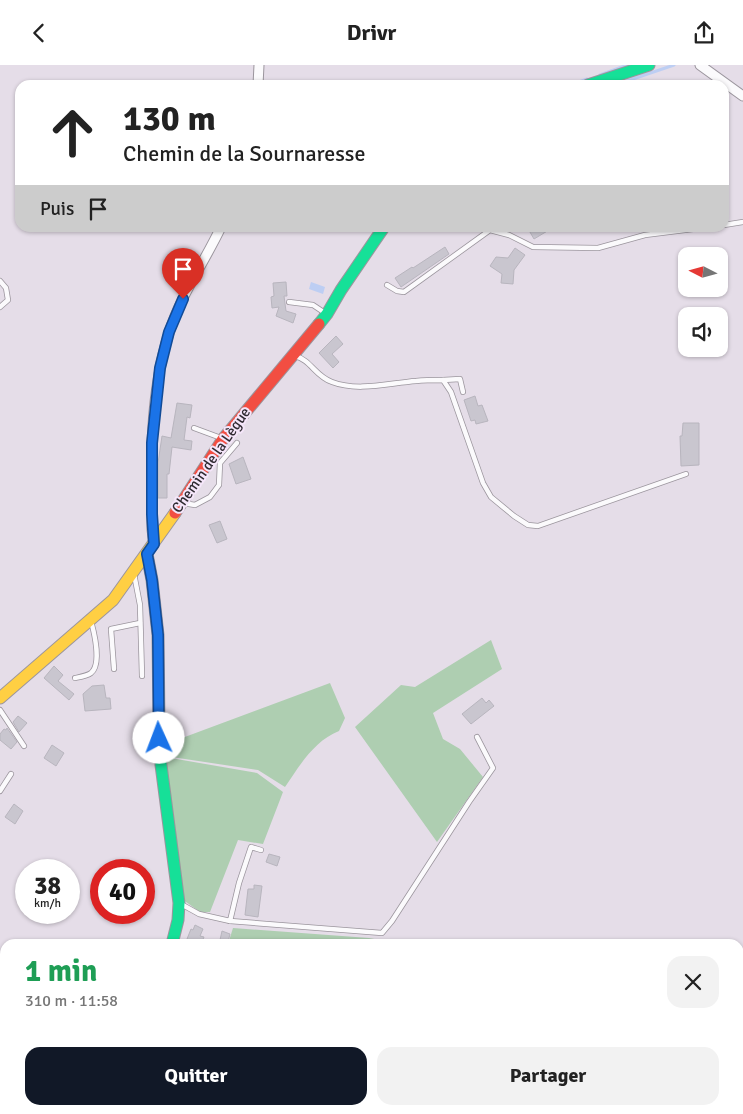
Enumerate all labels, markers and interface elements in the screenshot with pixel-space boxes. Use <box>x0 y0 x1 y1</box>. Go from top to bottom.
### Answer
icon: back <box>25 19 53 47</box>
text: Drivr <box>347 19 396 46</box>
icon: share <box>690 19 718 47</box>
text: 130 m <box>123 97 216 140</box>
icon: ahead <box>40 100 105 165</box>
text: Chemin de la Sournaresse <box>123 140 366 167</box>
icon: arrive <box>84 195 112 223</box>
text: Puis <box>40 197 74 221</box>
north arrow <box>678 247 728 297</box>
map controls <box>678 247 728 357</box>
pin <box>162 248 204 299</box>
icon: arrive <box>169 255 197 283</box>
button: sound <box>678 307 728 357</box>
street label: Chemin de la Lègue <box>168 404 254 516</box>
position arrow <box>132 711 184 763</box>
speed limit sign: 40 <box>90 859 155 924</box>
text: 38 <box>34 870 61 901</box>
text: km/h <box>34 896 61 911</box>
text: 1 min <box>25 953 97 990</box>
button: close <box>667 956 719 1008</box>
text: 310 m · 11:58 <box>25 991 118 1011</box>
button: Quitter <box>25 1047 367 1105</box>
button: Partager <box>377 1047 719 1105</box>

